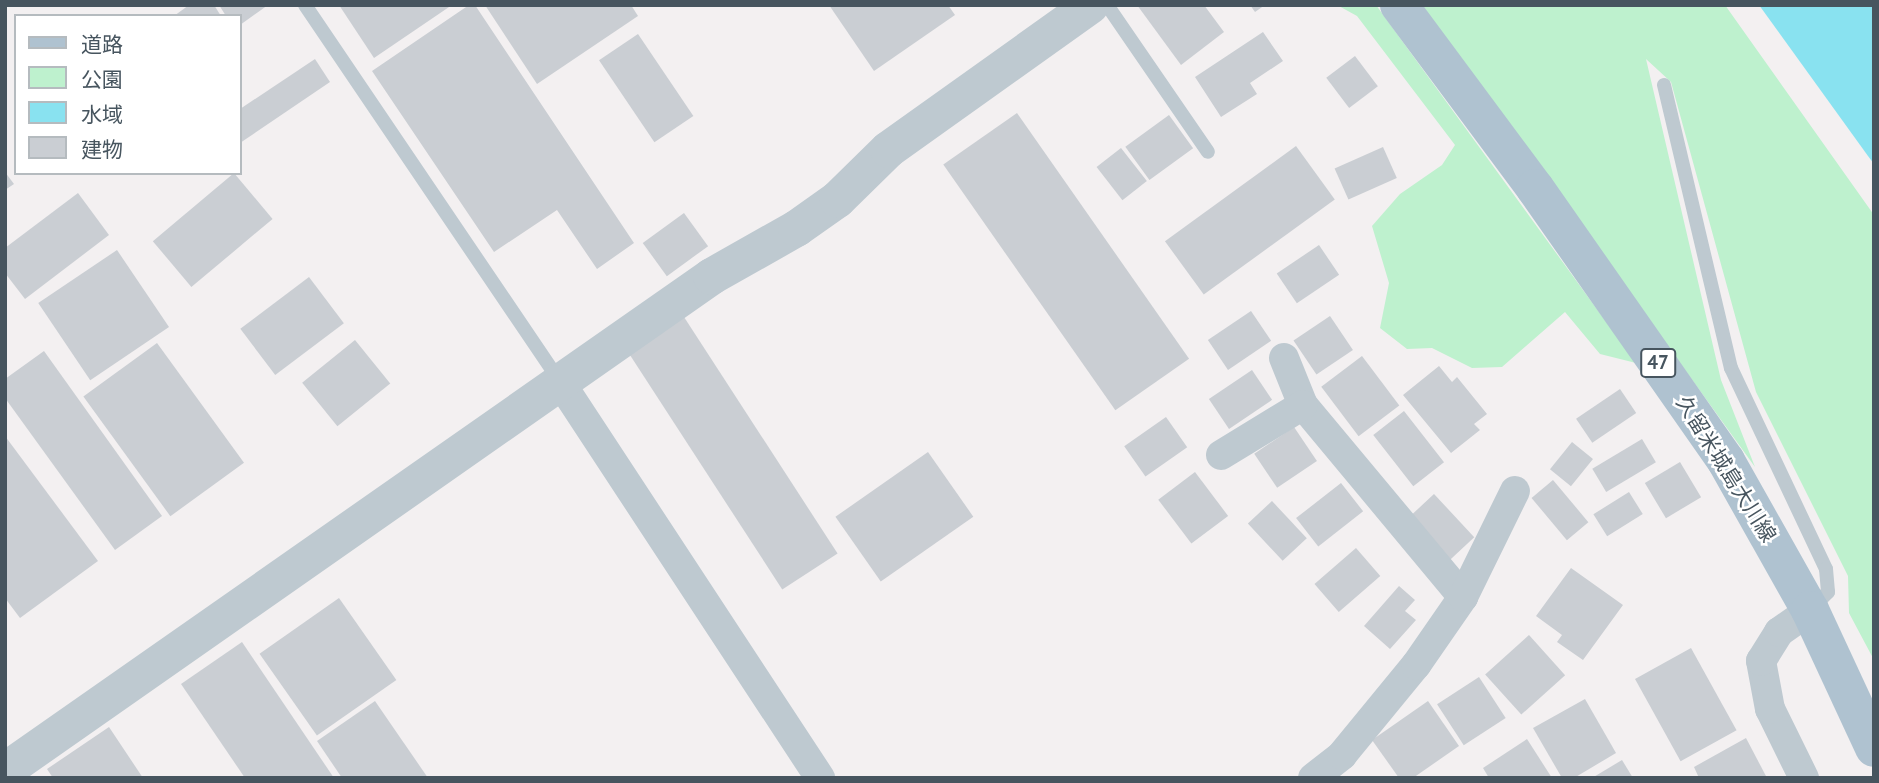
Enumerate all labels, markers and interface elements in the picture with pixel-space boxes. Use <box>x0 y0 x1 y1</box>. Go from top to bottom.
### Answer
legend <box>14 14 242 175</box>
text: 道路 <box>81 31 123 58</box>
text: 公園 <box>81 66 123 93</box>
text: 水域 <box>81 101 123 128</box>
text: 建物 <box>81 136 123 163</box>
road number: 47 <box>1639 348 1677 378</box>
street label: 久留米城島大川線 <box>1671 391 1781 547</box>

